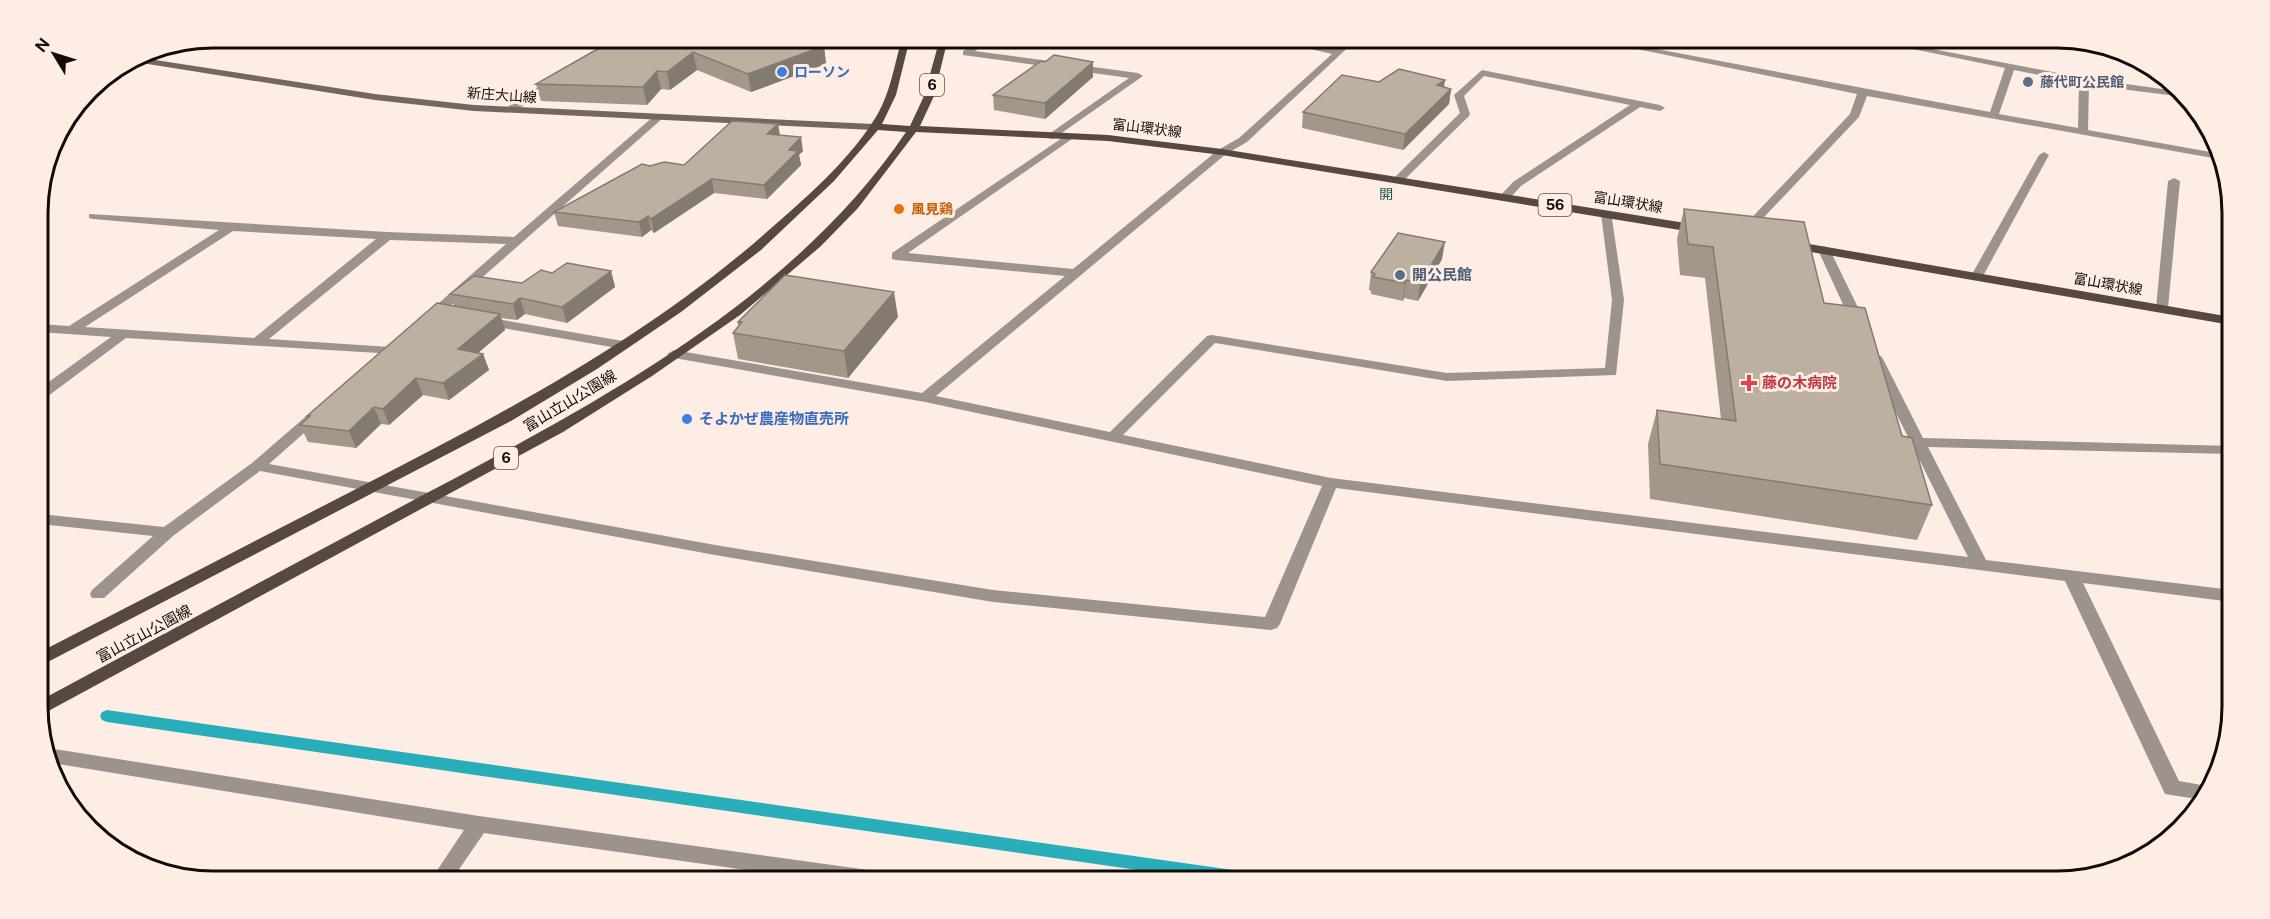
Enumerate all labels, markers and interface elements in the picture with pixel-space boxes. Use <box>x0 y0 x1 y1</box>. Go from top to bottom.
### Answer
north arrow <box>24 24 84 84</box>
text: N <box>31 34 54 56</box>
place label: ローソン <box>794 64 850 80</box>
marker: ローソン <box>775 65 789 79</box>
road number: 6 <box>920 74 944 96</box>
place label: 藤代町公民館 <box>2040 74 2124 90</box>
marker: 藤代町公民館 <box>2021 75 2035 89</box>
street label: 新庄大山線 <box>467 85 537 105</box>
street label: 富山環状線 <box>1111 116 1183 140</box>
district label: 開 <box>1379 186 1393 202</box>
street label: 富山環状線 <box>1592 189 1664 215</box>
road number: 56 <box>1538 194 1572 216</box>
place label: 風見鶏 <box>911 201 953 217</box>
marker: 風見鶏 <box>892 202 906 216</box>
place label: 開公民館 <box>1412 266 1472 283</box>
marker: 開公民館 <box>1393 268 1407 282</box>
street label: 富山環状線 <box>2072 270 2144 298</box>
street label: 富山立山公園線 <box>520 366 619 435</box>
marker: 藤の木病院 <box>1740 374 1758 392</box>
place label: 藤の木病院 <box>1762 374 1837 391</box>
place label: そよかぜ農産物直売所 <box>699 410 849 427</box>
marker: そよかぜ農産物直売所 <box>680 412 694 426</box>
road number: 6 <box>494 447 518 469</box>
street label: 富山立山公園線 <box>93 601 194 666</box>

